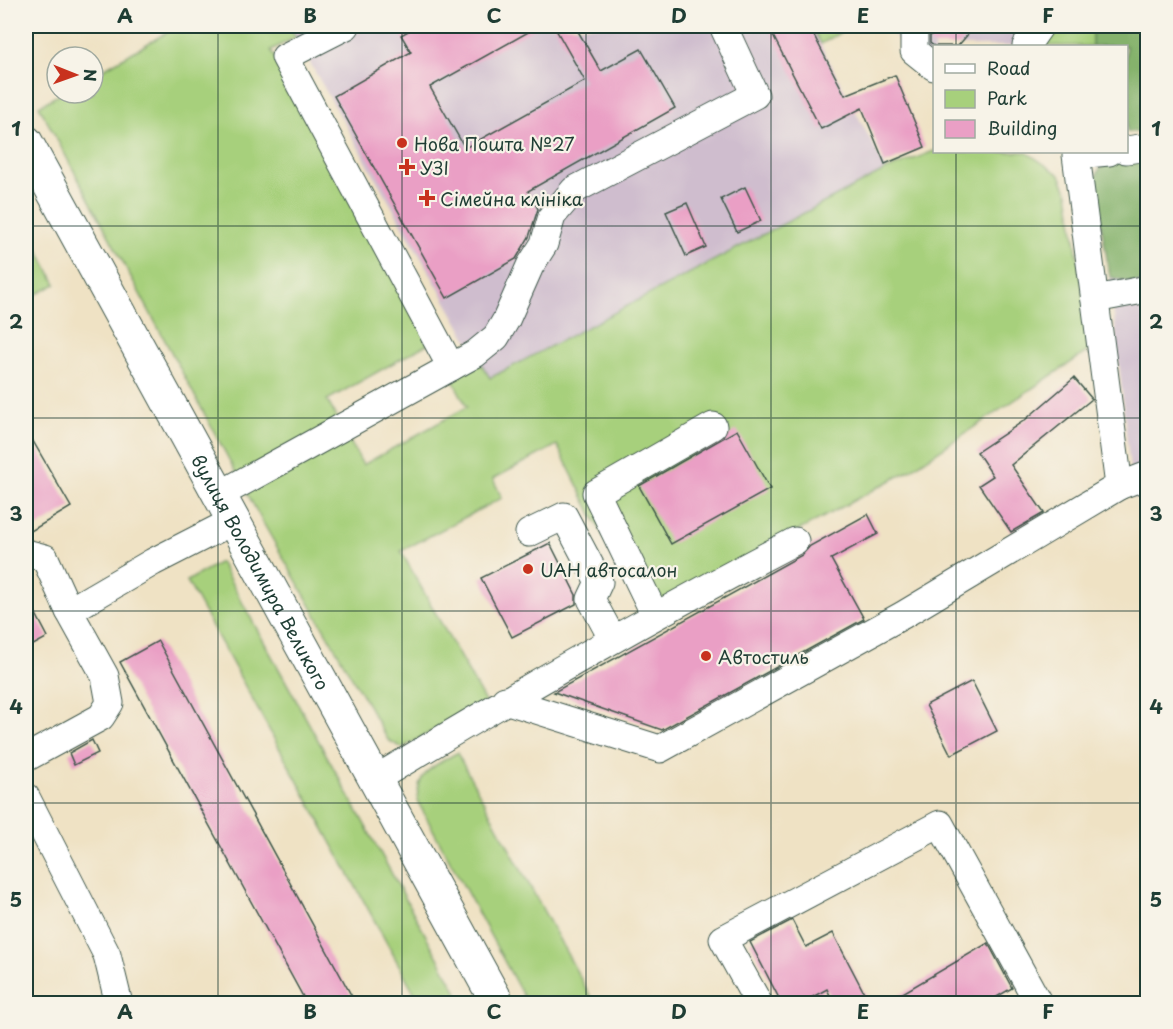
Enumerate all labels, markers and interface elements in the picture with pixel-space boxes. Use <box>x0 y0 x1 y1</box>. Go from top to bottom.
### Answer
text: A <box>117 0 133 30</box>
text: B <box>303 0 317 30</box>
text: C <box>486 0 502 30</box>
text: D <box>671 0 687 30</box>
text: E <box>857 0 869 30</box>
text: F <box>1042 0 1054 30</box>
north arrow <box>45 45 105 105</box>
legend <box>933 45 1128 153</box>
text: Road <box>987 54 1031 81</box>
text: N <box>79 69 103 82</box>
text: Park <box>987 84 1027 111</box>
text: 1 <box>11 113 21 143</box>
text: 1 <box>1151 113 1161 143</box>
text: Building <box>987 114 1057 141</box>
place label: Нова Пошта №27 <box>414 130 574 157</box>
marker: Нова Пошта №27 <box>395 136 409 150</box>
place label: УЗІ <box>420 154 449 181</box>
marker: УЗІ <box>398 158 416 176</box>
place label: Сімейна клініка <box>440 185 584 212</box>
marker: Сімейна клініка <box>418 189 436 207</box>
text: 2 <box>9 306 23 336</box>
text: 2 <box>1149 306 1163 336</box>
street label: вулиця Володимира Великого <box>186 449 337 695</box>
text: 3 <box>9 498 23 528</box>
text: 3 <box>1149 498 1163 528</box>
place label: UAH автосалон <box>540 556 677 583</box>
marker: UAH автосалон <box>521 562 535 576</box>
place label: Автостиль <box>718 643 809 670</box>
marker: Автостиль <box>699 649 713 663</box>
text: 4 <box>9 691 23 721</box>
text: 4 <box>1149 691 1163 721</box>
text: 5 <box>10 884 22 914</box>
text: 5 <box>1150 884 1162 914</box>
text: A <box>117 996 133 1026</box>
text: B <box>303 996 317 1026</box>
text: C <box>486 996 502 1026</box>
text: D <box>671 996 687 1026</box>
text: E <box>857 996 869 1026</box>
text: F <box>1042 996 1054 1026</box>

